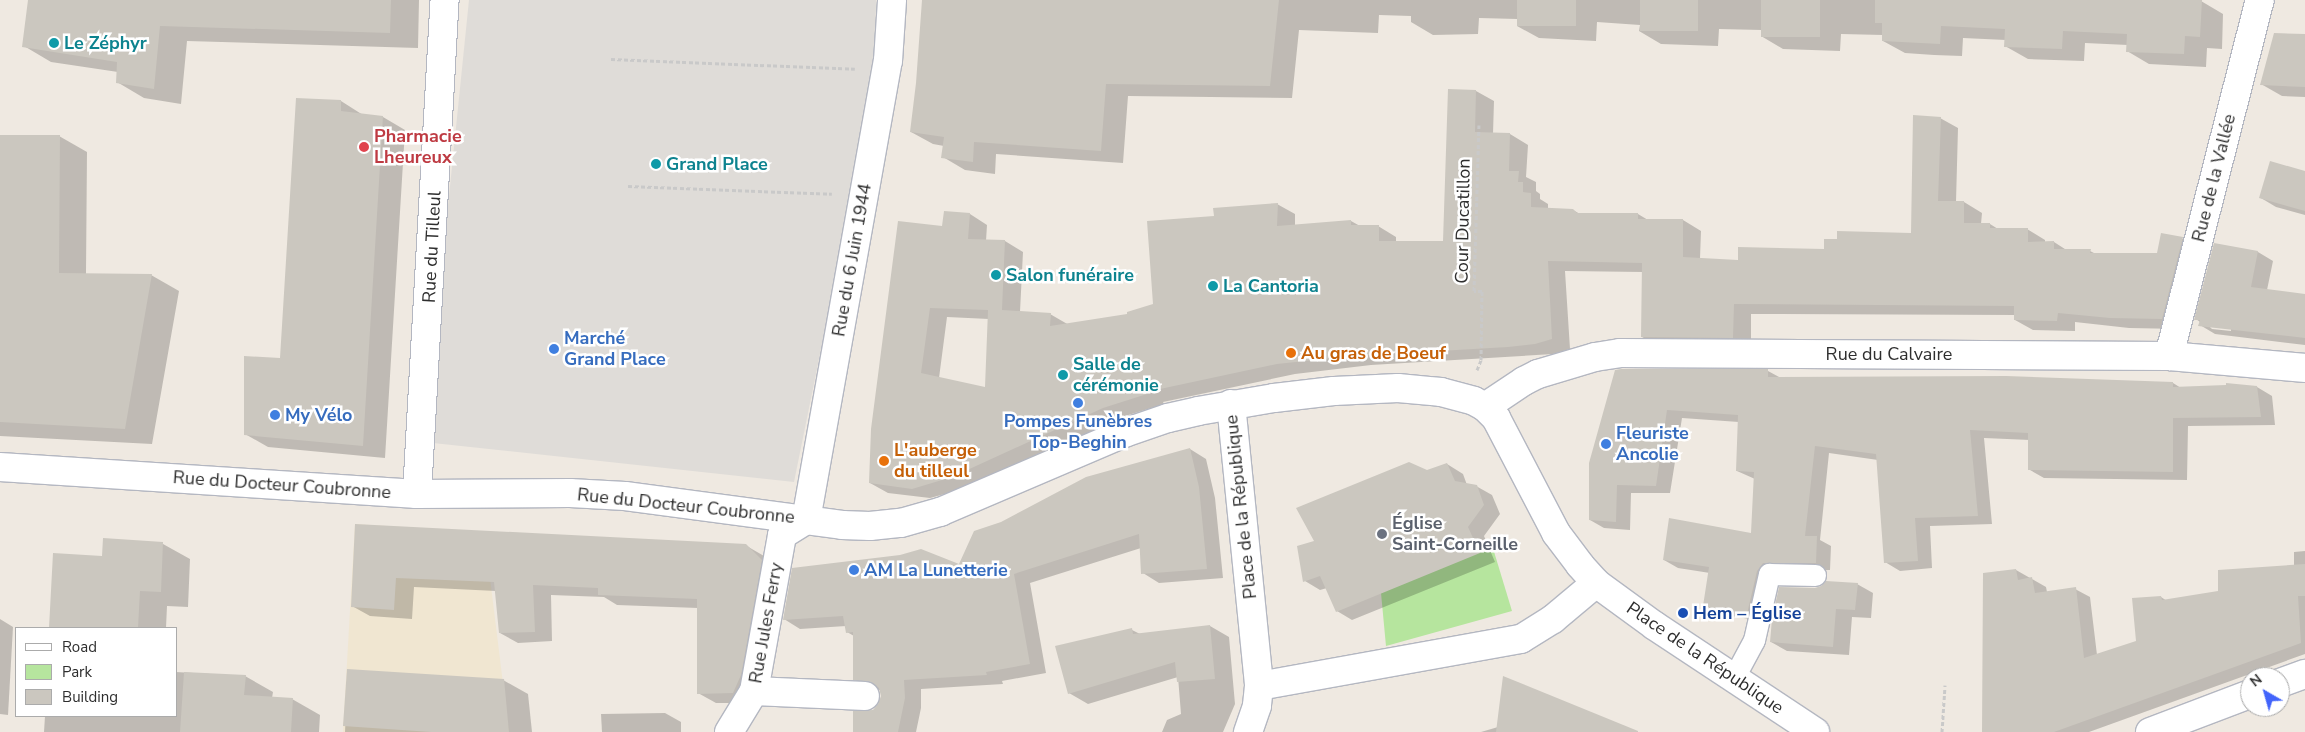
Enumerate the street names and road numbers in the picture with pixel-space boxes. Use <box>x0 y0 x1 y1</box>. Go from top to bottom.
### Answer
street label: Rue de la Vallée <box>2188 112 2240 244</box>
street label: Cour Ducatillon <box>1451 158 1475 284</box>
street label: Rue du 6 Juin 1944 <box>828 182 876 338</box>
street label: Rue du Tilleul <box>418 190 446 304</box>
street label: Rue du Calvaire <box>1826 343 1952 365</box>
street label: Place de la République <box>1221 414 1261 600</box>
street label: Rue du Docteur Coubronne <box>172 467 392 503</box>
street label: Rue du Docteur Coubronne <box>576 484 796 528</box>
street label: Rue Jules Ferry <box>745 561 787 685</box>
street label: Place de la République <box>1622 597 1788 719</box>

